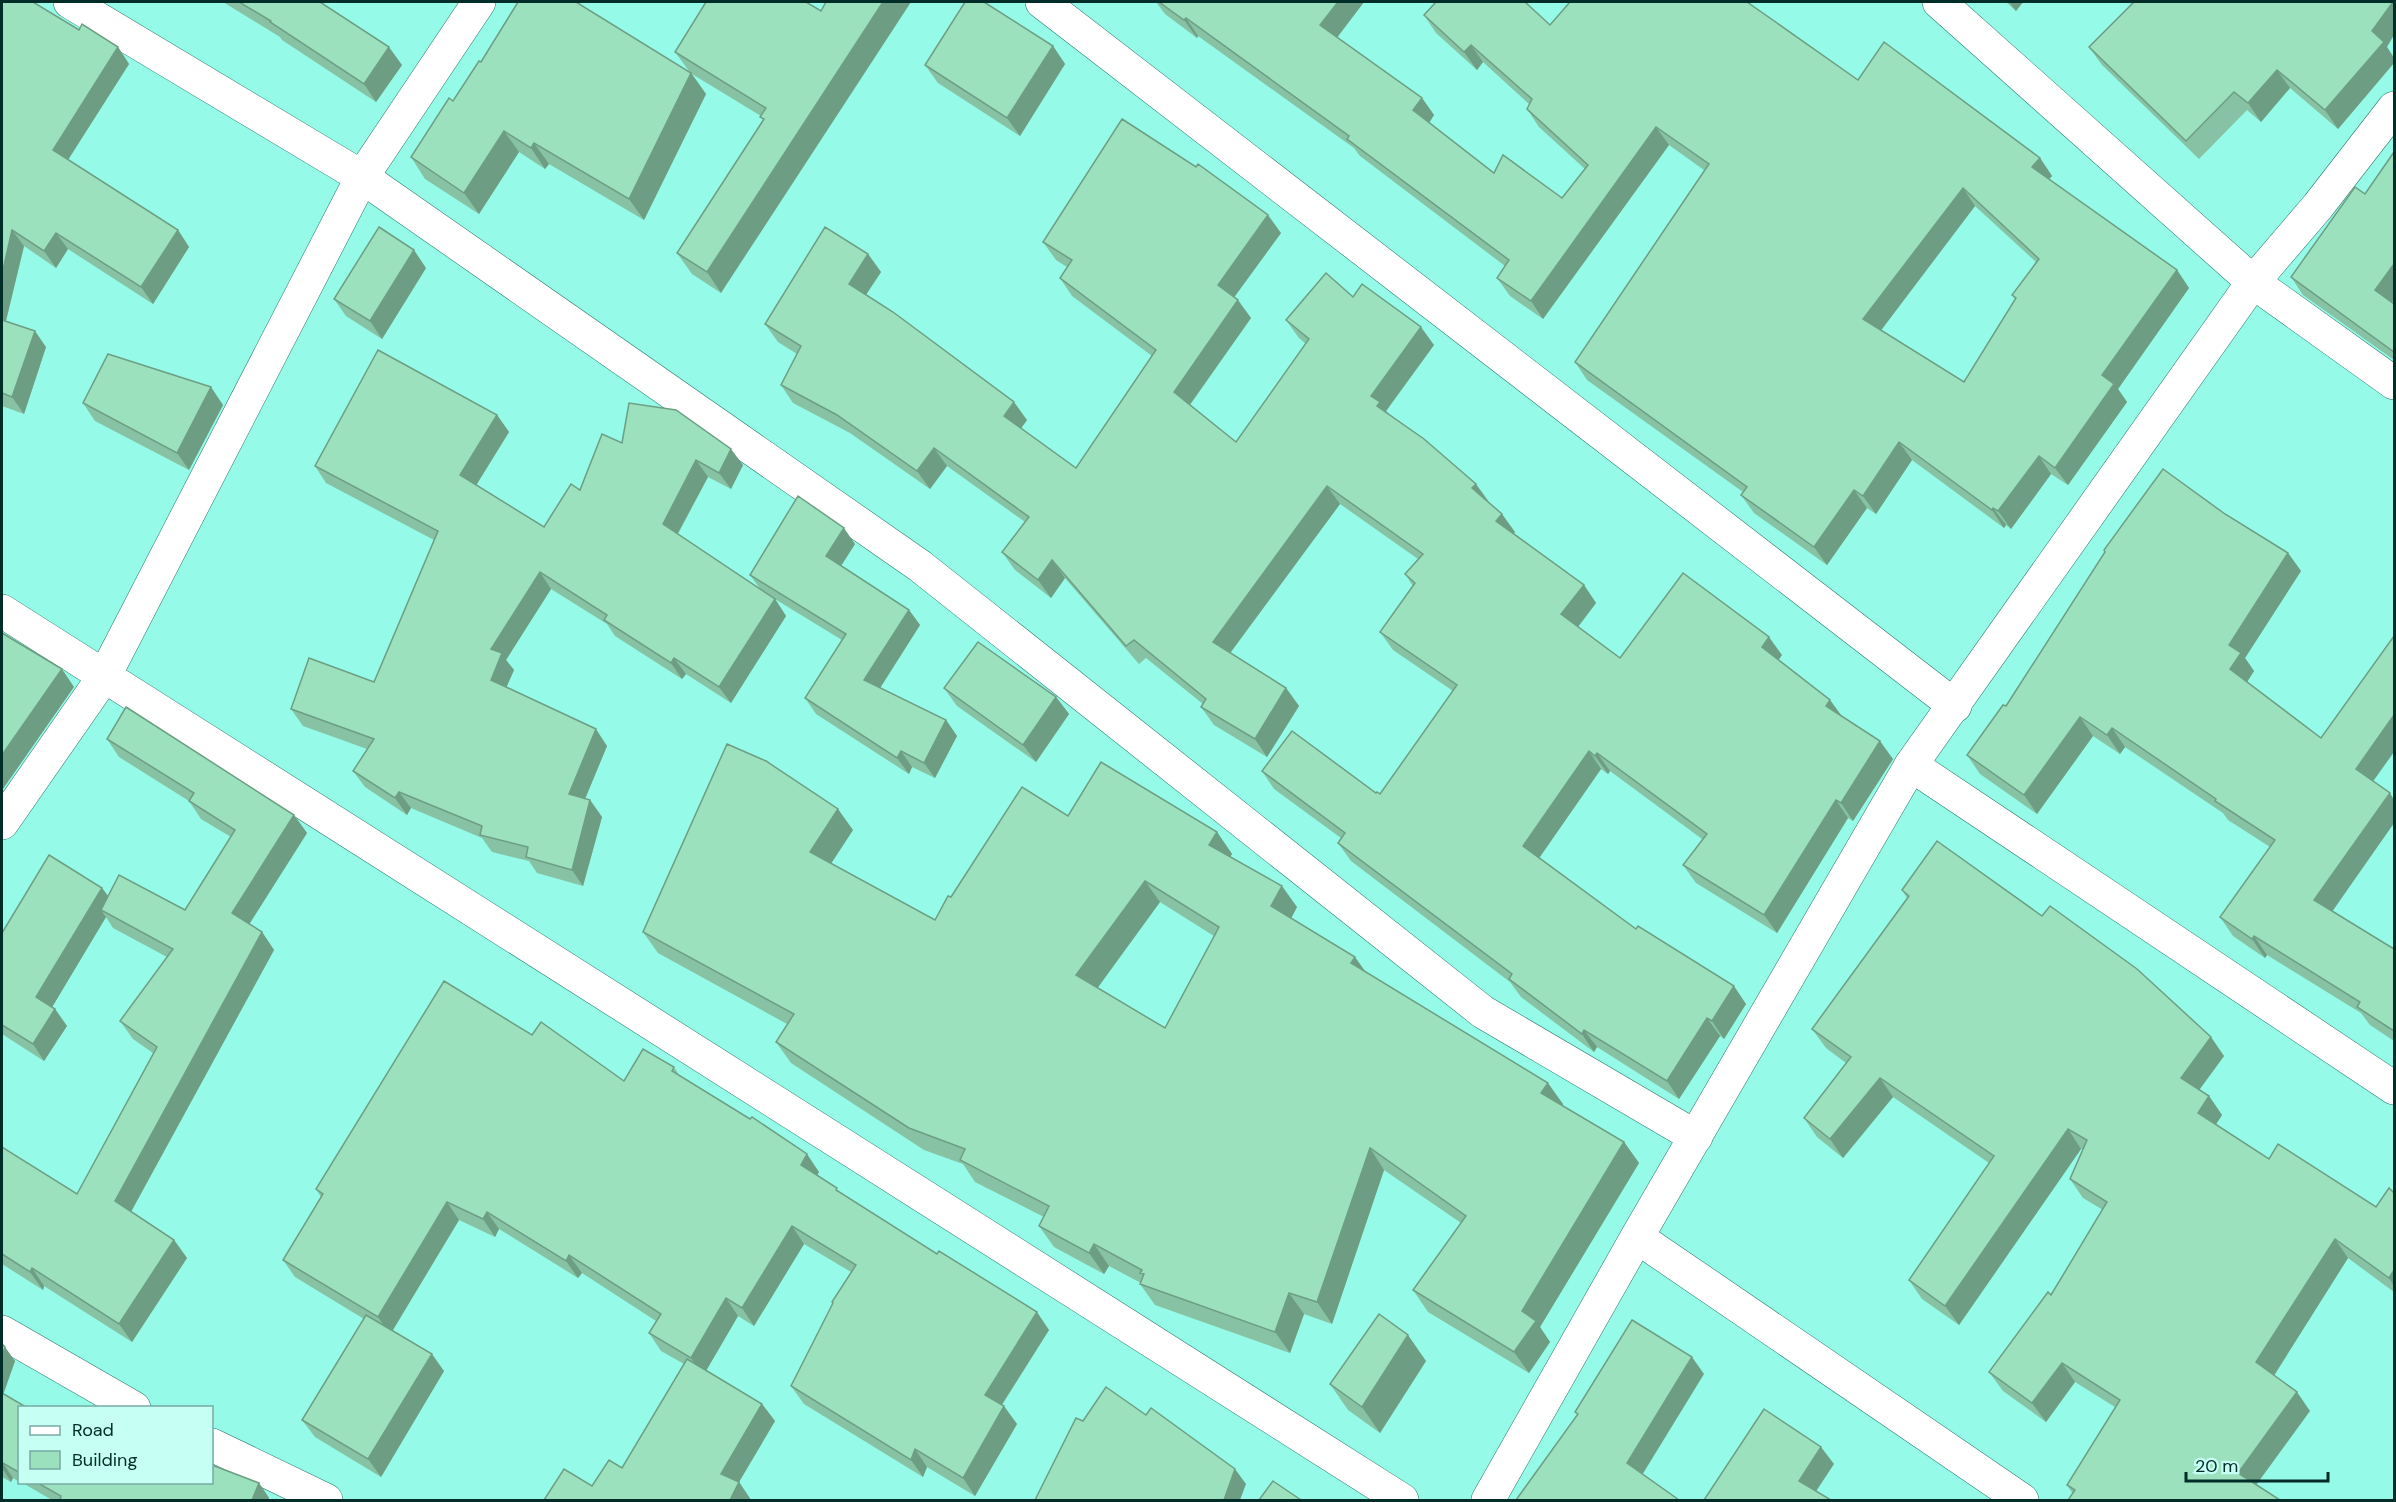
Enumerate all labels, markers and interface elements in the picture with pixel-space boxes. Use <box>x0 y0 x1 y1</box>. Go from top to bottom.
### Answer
legend <box>18 1406 213 1484</box>
text: Road <box>72 1418 114 1442</box>
scale bar <box>2186 1445 2328 1483</box>
text: Building <box>72 1448 137 1472</box>
text: 20 m <box>2195 1454 2238 1478</box>

